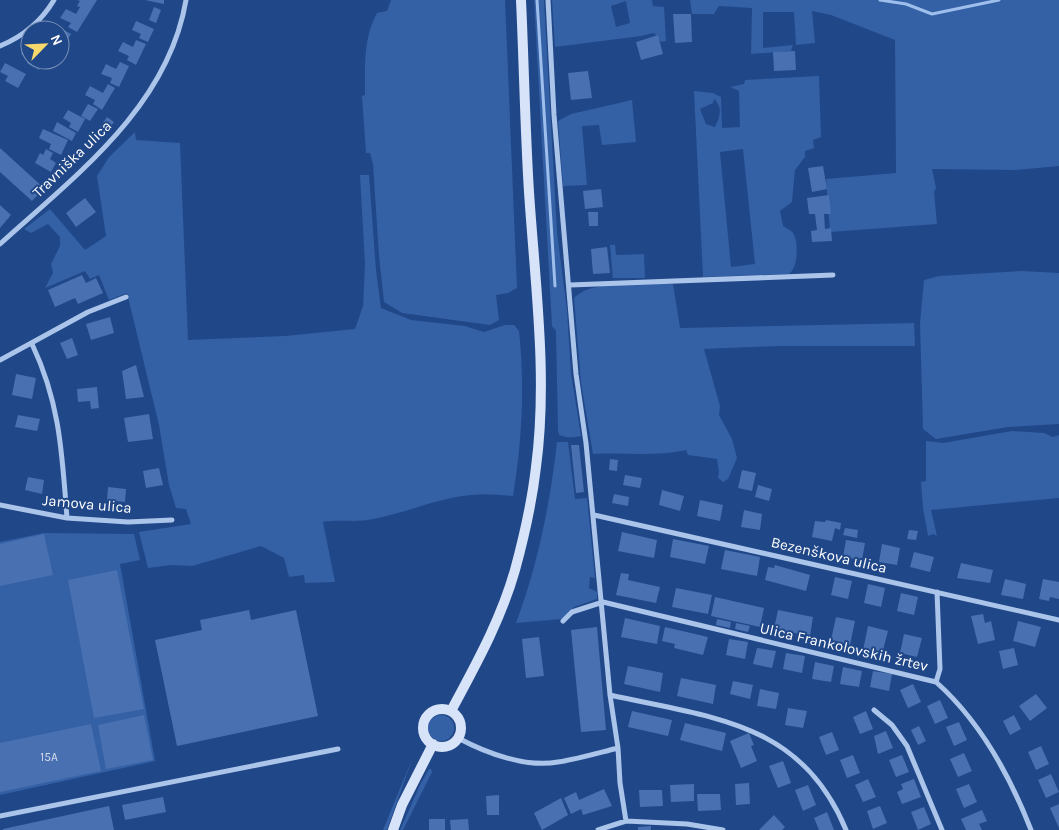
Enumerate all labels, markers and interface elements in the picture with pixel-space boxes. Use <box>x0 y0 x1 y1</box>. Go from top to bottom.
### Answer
north arrow <box>20 20 70 70</box>
text: N <box>47 32 66 48</box>
street label: Travniška ulica <box>29 117 115 201</box>
street label: Jamova ulica <box>42 491 132 517</box>
street label: Bezenškova ulica <box>769 533 889 577</box>
street label: Ulica Frankolovskih žrtev <box>758 619 930 675</box>
house number: 15A <box>40 750 58 764</box>

